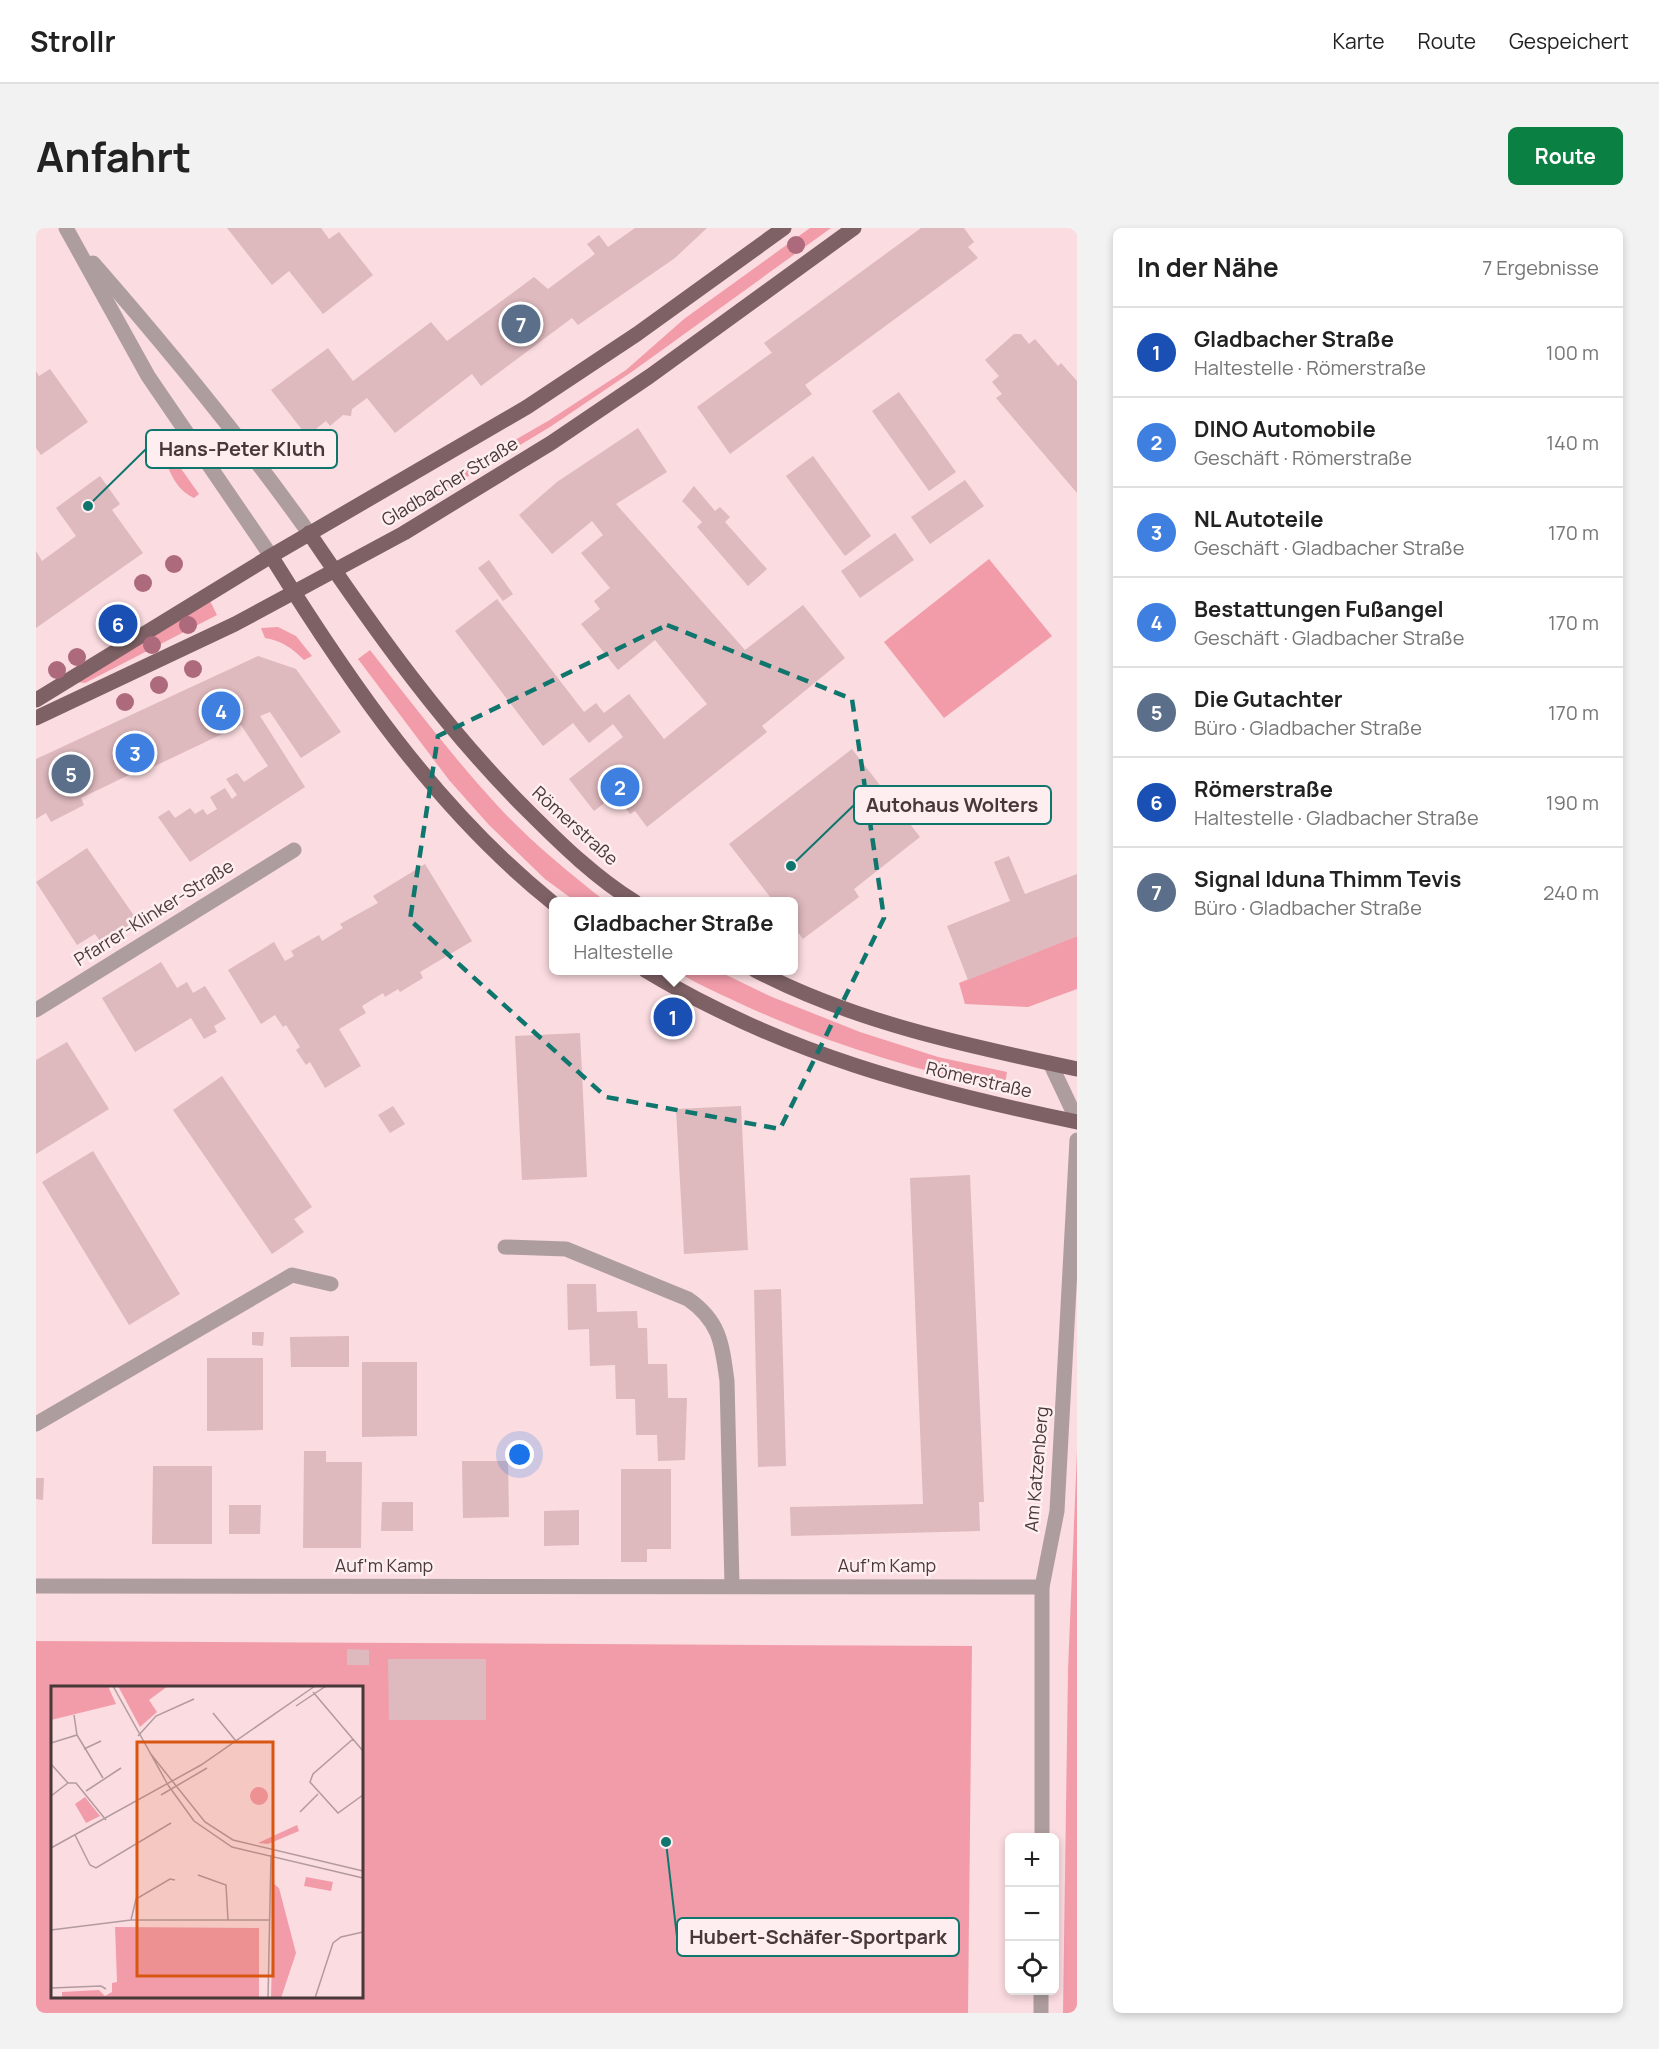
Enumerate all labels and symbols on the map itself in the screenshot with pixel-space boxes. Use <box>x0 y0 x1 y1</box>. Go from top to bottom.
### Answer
pin: 7 <box>502 302 540 346</box>
callout: Hans-Peter Kluth <box>146 430 337 468</box>
street label: Gladbacher Straße <box>377 431 522 531</box>
text: Hans-Peter Kluth <box>159 435 325 462</box>
pin: 6 <box>98 602 137 646</box>
pin: 4 <box>202 688 240 734</box>
pin: 3 <box>116 730 154 776</box>
pin: 5 <box>51 752 90 796</box>
pin: 2 <box>600 764 640 810</box>
street label: Römerstraße <box>528 780 624 870</box>
callout: Autohaus Wolters <box>854 786 1051 824</box>
text: Autohaus Wolters <box>866 791 1038 818</box>
street label: Pfarrer-Klinker-Straße <box>69 853 238 971</box>
pin: 1 <box>654 994 692 1040</box>
street label: Römerstraße <box>924 1055 1035 1103</box>
street label: Am Katzenberg <box>1019 1405 1053 1533</box>
your location <box>505 1440 534 1469</box>
street label: Auf'm Kamp <box>335 1553 433 1577</box>
street label: Auf'm Kamp <box>838 1553 936 1577</box>
inset map <box>51 1686 363 1998</box>
callout: Hubert-Schäfer-Sportpark <box>677 1918 959 1956</box>
text: Hubert-Schäfer-Sportpark <box>689 1923 948 1950</box>

